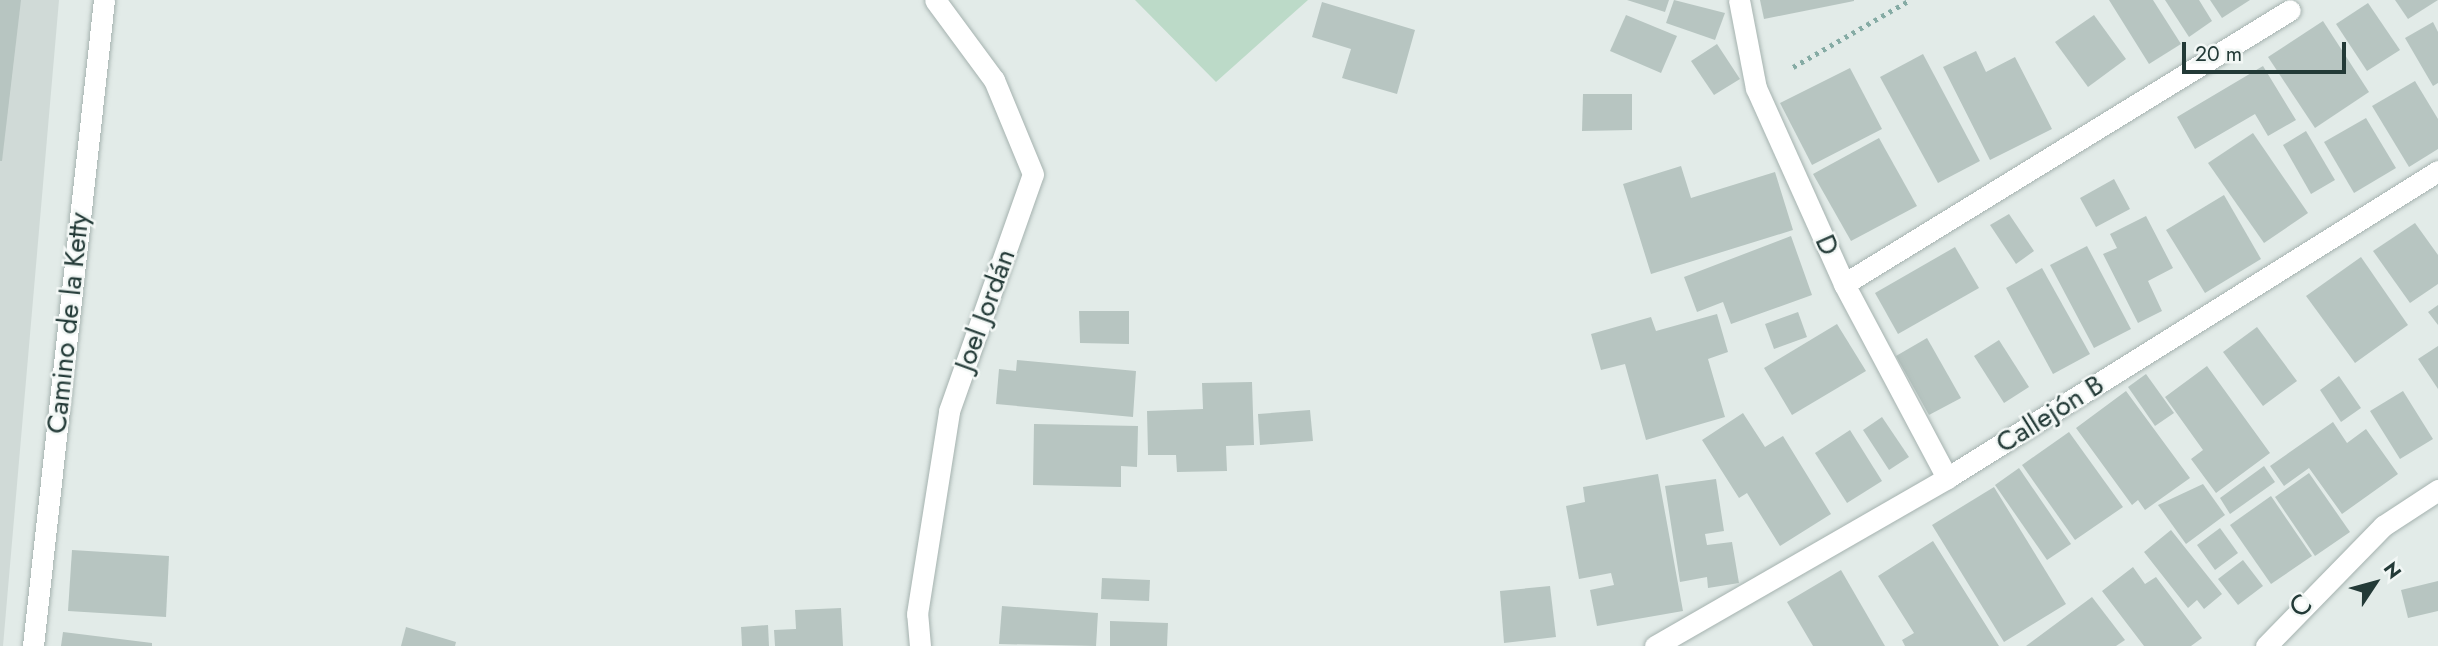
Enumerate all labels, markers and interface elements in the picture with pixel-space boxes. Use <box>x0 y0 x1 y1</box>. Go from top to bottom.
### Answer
scale bar <box>2186 28 2350 72</box>
text: 20 m <box>2195 39 2242 69</box>
street label: Camino de la Ketty <box>40 211 96 435</box>
street label: D <box>1808 229 1846 261</box>
street label: Joel Jordán <box>947 245 1023 375</box>
street label: Callejón B <box>1990 368 2110 460</box>
north arrow <box>2340 548 2410 618</box>
text: N <box>2377 556 2408 584</box>
street label: C <box>2282 587 2320 625</box>

